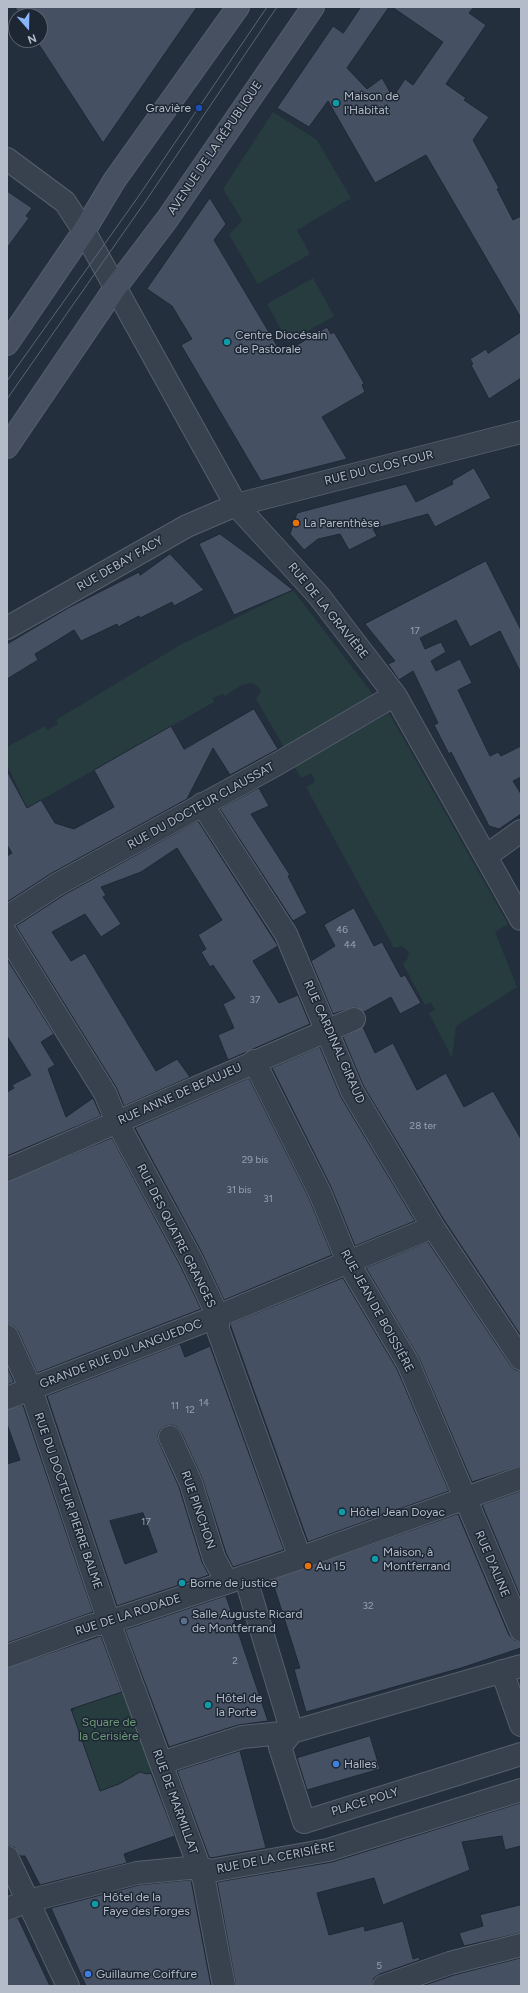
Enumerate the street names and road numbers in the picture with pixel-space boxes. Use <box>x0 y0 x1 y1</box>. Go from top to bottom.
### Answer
street label: AVENUE DE LA RÉPUBLIQUE <box>165 78 265 218</box>
street label: RUE DU CLOS FOUR <box>323 447 435 489</box>
street label: RUE DEBAY FACY <box>74 533 166 595</box>
street label: RUE DE LA GRAVIÈRE <box>285 560 371 662</box>
street label: RUE DU DOCTEUR CLAUSSAT <box>125 760 277 852</box>
street label: RUE CARDINAL GIRAUD <box>300 978 368 1106</box>
street label: RUE ANNE DE BEAUJEU <box>116 1060 244 1128</box>
street label: RUE DES QUATRE GRANGES <box>133 1162 219 1310</box>
street label: RUE JEAN DE BOISSIÈRE <box>337 1247 417 1375</box>
street label: GRANDE RUE DU LANGUEDOC <box>38 1316 204 1392</box>
street label: RUE DU DOCTEUR PIERRE BALME <box>31 1411 105 1591</box>
street label: RUE PINCHON <box>178 1469 218 1551</box>
street label: RUE D'ALINE <box>472 1529 512 1599</box>
street label: RUE DE LA RODADE <box>73 1591 183 1639</box>
street label: RUE DE MARMILLAT <box>149 1748 201 1856</box>
street label: PLACE POLY <box>330 1785 400 1819</box>
street label: RUE DE LA CERISIÈRE <box>215 1839 337 1877</box>

